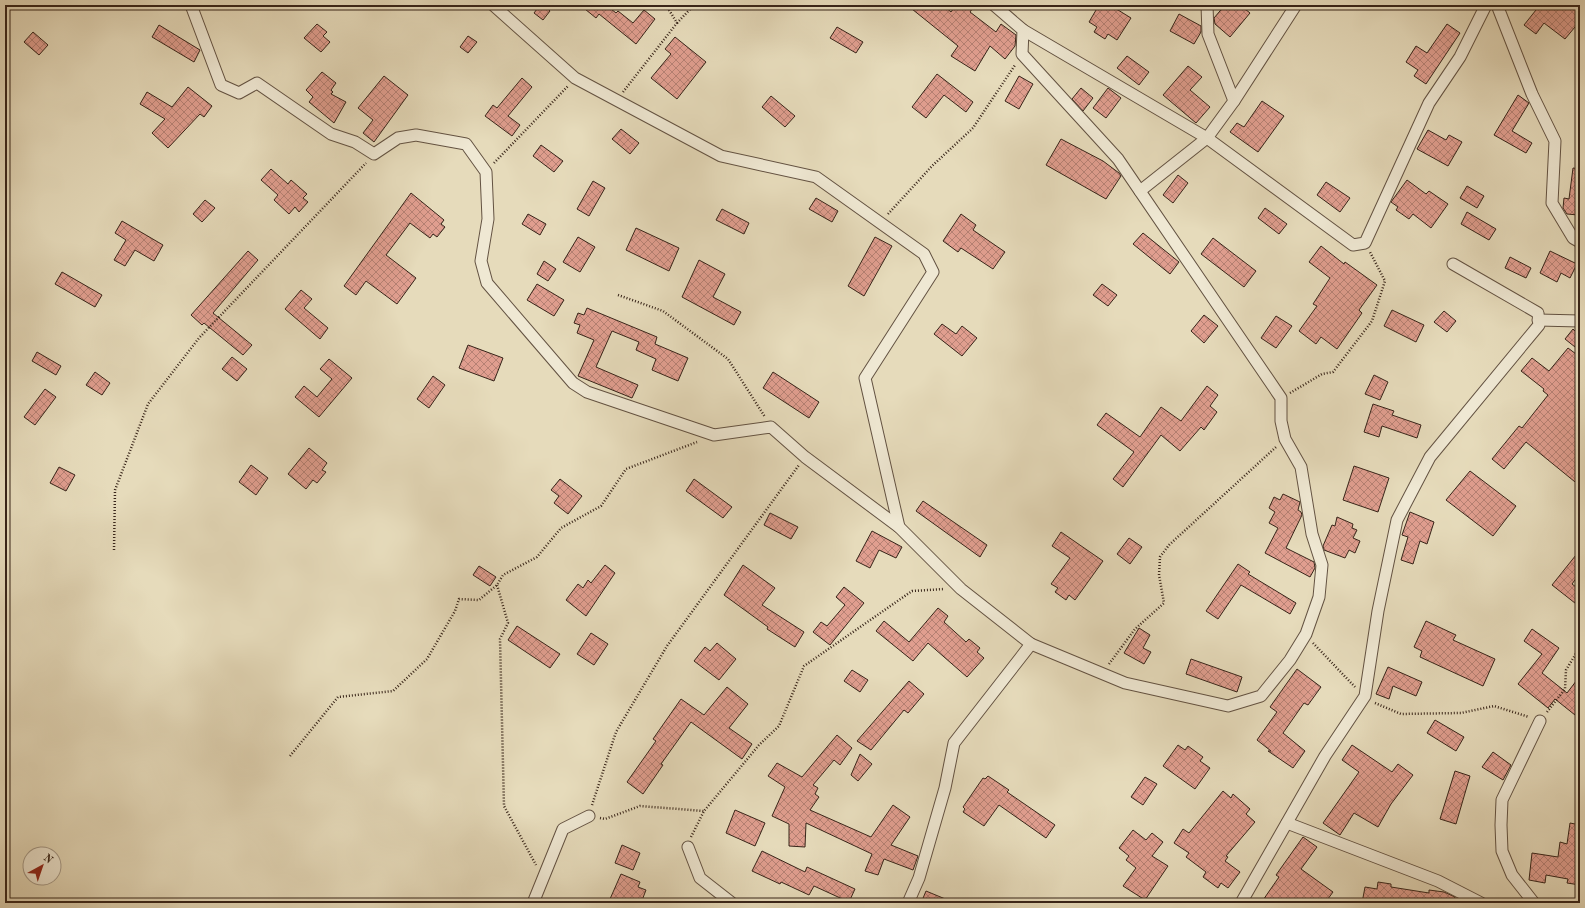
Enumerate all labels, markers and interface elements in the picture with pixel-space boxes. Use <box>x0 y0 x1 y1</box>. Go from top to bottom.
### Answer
north arrow <box>22 846 62 886</box>
text: N <box>41 853 55 867</box>

